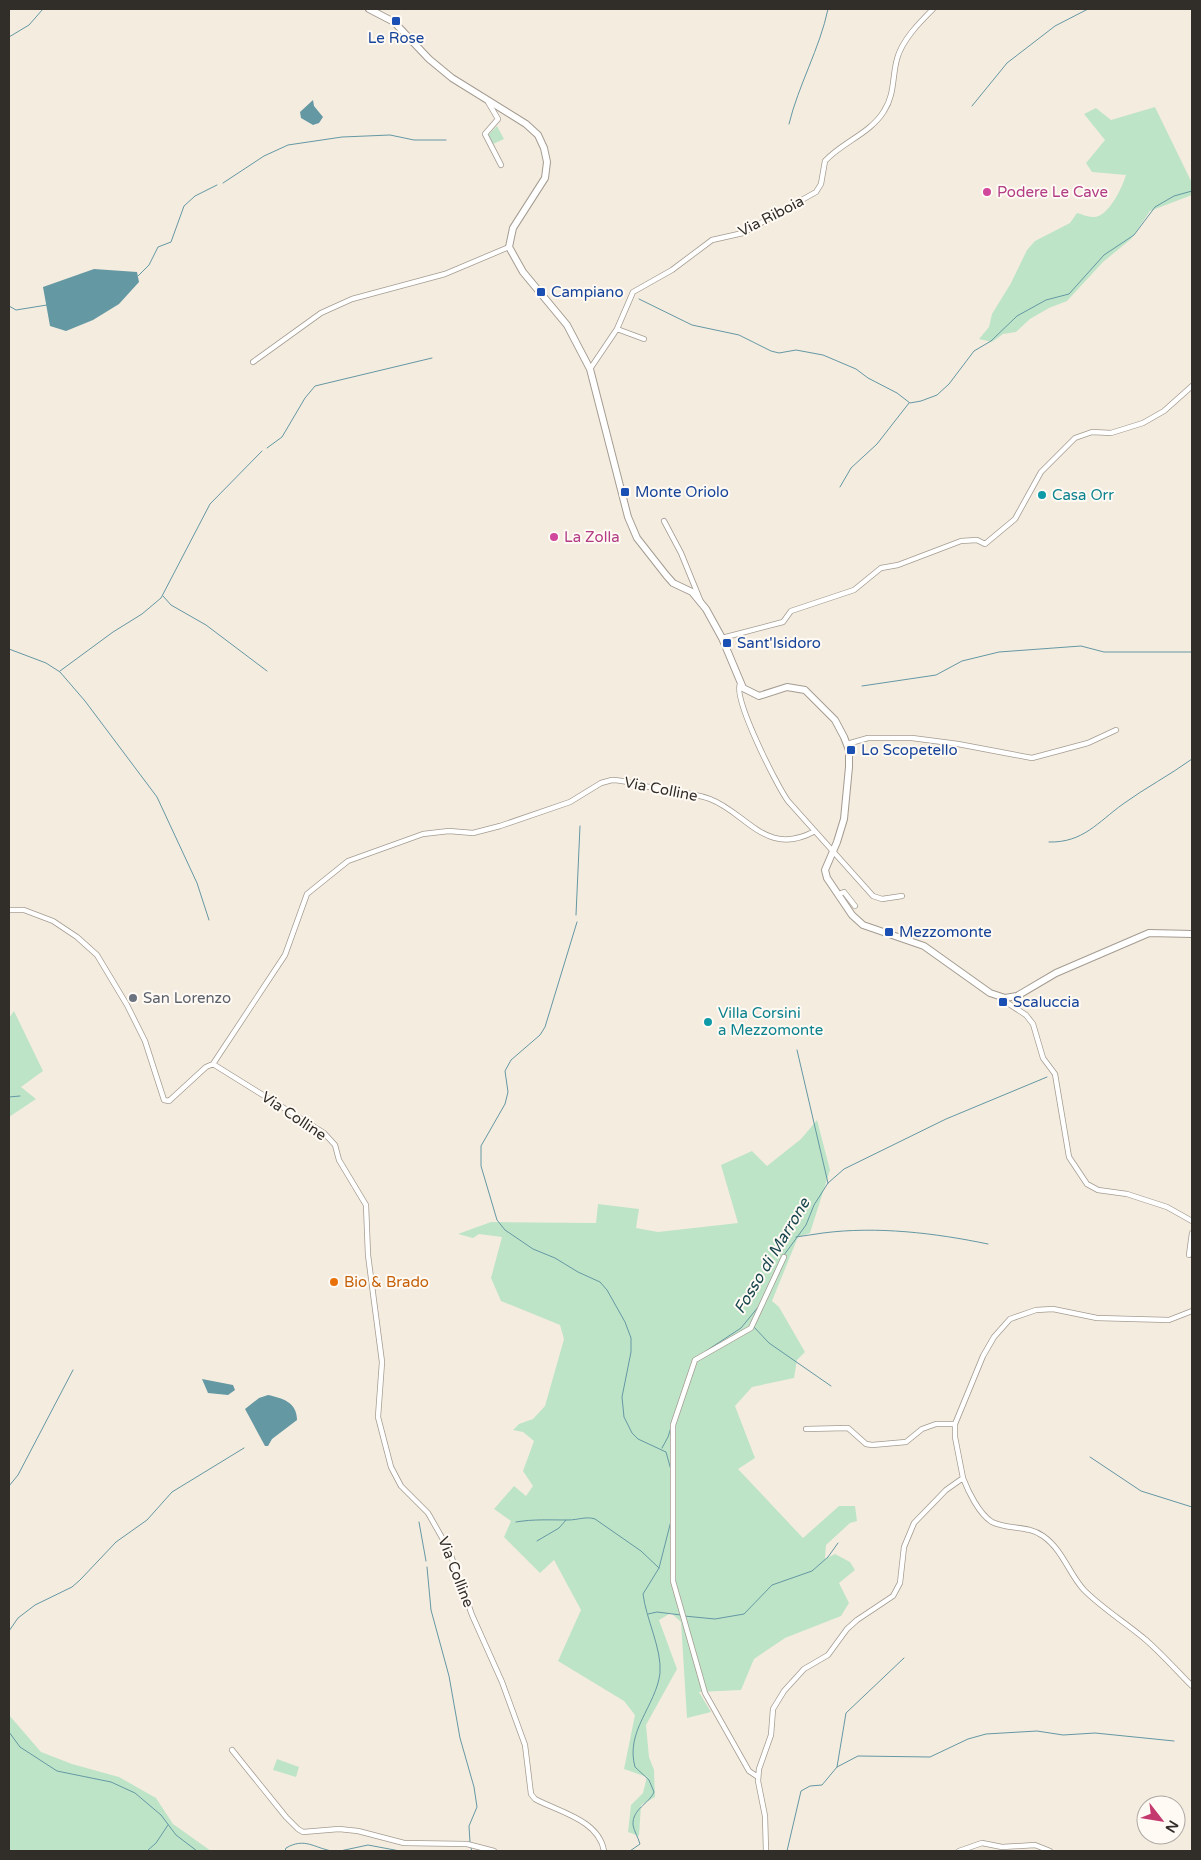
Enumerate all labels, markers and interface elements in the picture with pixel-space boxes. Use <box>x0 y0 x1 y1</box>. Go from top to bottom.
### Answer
marker: Le Rose <box>390 15 402 27</box>
place label: Le Rose <box>368 29 424 47</box>
place label: Podere Le Cave <box>997 183 1108 201</box>
marker: Podere Le Cave <box>981 186 993 198</box>
street label: Via Riboia <box>735 192 807 240</box>
place label: Campiano <box>551 283 624 301</box>
marker: Campiano <box>535 286 547 298</box>
place label: Monte Oriolo <box>635 483 729 501</box>
marker: Monte Oriolo <box>619 486 631 498</box>
place label: Casa Orr <box>1052 486 1114 504</box>
marker: Casa Orr <box>1036 489 1048 501</box>
place label: La Zolla <box>564 528 620 546</box>
marker: La Zolla <box>548 531 560 543</box>
place label: Sant'Isidoro <box>737 634 821 652</box>
marker: Sant'Isidoro <box>721 637 733 649</box>
place label: Lo Scopetello <box>861 741 958 759</box>
marker: Lo Scopetello <box>845 744 857 756</box>
street label: Via Colline <box>623 773 699 805</box>
place label: Mezzomonte <box>899 923 992 941</box>
marker: Mezzomonte <box>883 926 895 938</box>
place label: San Lorenzo <box>143 989 231 1007</box>
marker: San Lorenzo <box>127 992 139 1004</box>
place label: Scaluccia <box>1013 993 1080 1011</box>
marker: Scaluccia <box>997 996 1009 1008</box>
place label: Villa Corsini a Mezzomonte <box>718 1004 823 1039</box>
marker: Villa Corsini a Mezzomonte <box>702 1016 714 1028</box>
street label: Via Colline <box>258 1088 330 1144</box>
water label: Fosso di Marrone <box>730 1194 815 1317</box>
place label: Bio & Brado <box>344 1273 429 1291</box>
marker: Bio & Brado <box>328 1276 340 1288</box>
street label: Via Colline <box>434 1534 478 1610</box>
north arrow <box>1136 1795 1186 1845</box>
text: N <box>1162 1817 1182 1836</box>

